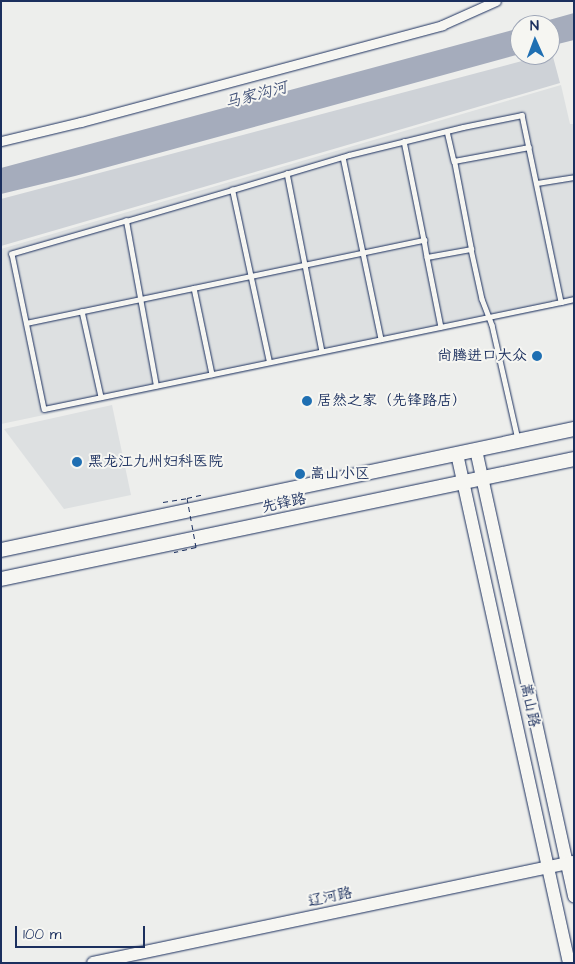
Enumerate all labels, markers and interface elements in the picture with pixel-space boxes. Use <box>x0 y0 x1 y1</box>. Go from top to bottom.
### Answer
north arrow <box>510 15 560 65</box>
text: N <box>530 16 539 36</box>
water label: 马家沟河 <box>223 77 289 113</box>
place label: 尚腾进口大众 <box>437 347 527 365</box>
marker: 尚腾进口大众 <box>531 350 543 362</box>
place label: 居然之家（先锋路店） <box>317 392 467 410</box>
marker: 居然之家（先锋路店） <box>301 395 313 407</box>
place label: 黑龙江九州妇科医院 <box>88 453 223 471</box>
marker: 黑龙江九州妇科医院 <box>70 455 84 469</box>
place label: 嵩山小区 <box>310 465 370 483</box>
marker: 嵩山小区 <box>294 468 306 480</box>
street label: 先锋路 <box>260 490 308 516</box>
street label: 嵩山路 <box>517 681 543 729</box>
street label: 辽河路 <box>306 884 354 910</box>
scale bar <box>18 916 148 948</box>
text: 100 m <box>23 924 62 945</box>

